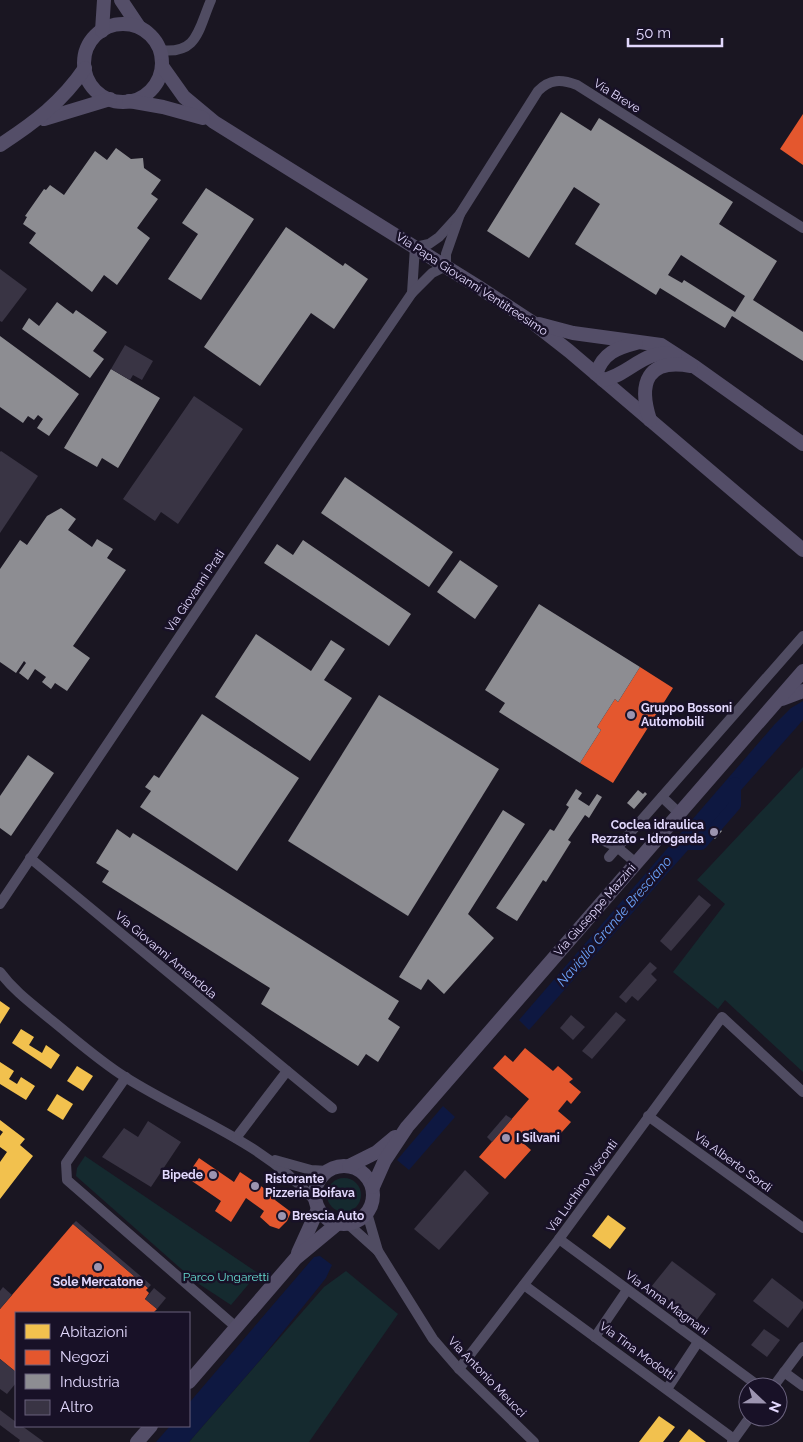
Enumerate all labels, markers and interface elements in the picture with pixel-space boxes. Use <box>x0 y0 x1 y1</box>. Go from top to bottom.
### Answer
scale bar <box>628 15 722 47</box>
text: 50 m <box>636 24 671 42</box>
street label: Via Breve <box>591 76 643 116</box>
street label: Via Papa Giovanni Ventitreesimo <box>393 230 551 338</box>
street label: Via Giovanni Prati <box>162 547 228 635</box>
place label: Gruppo Bossoni Automobili <box>641 701 732 729</box>
marker: Gruppo Bossoni Automobili <box>625 709 637 721</box>
place label: Coclea idraulica Rezzato - Idrogarda <box>591 818 704 846</box>
marker: Coclea idraulica Rezzato - Idrogarda <box>708 826 720 838</box>
water label: Naviglio Grande Bresciano <box>553 853 675 989</box>
street label: Via Giuseppe Mazzini <box>551 861 639 959</box>
street label: Via Giovanni Amendola <box>112 908 220 1002</box>
street label: Via Alberto Sordi <box>691 1129 775 1195</box>
place label: I Silvani <box>516 1131 560 1145</box>
marker: I Silvani <box>500 1132 512 1144</box>
street label: Via Luchino Visconti <box>544 1137 620 1235</box>
place label: Bipede <box>162 1168 203 1182</box>
marker: Bipede <box>207 1169 219 1181</box>
place label: Ristorante Pizzeria Boifava <box>265 1172 355 1200</box>
marker: Ristorante Pizzeria Boifava <box>249 1180 261 1192</box>
place label: Brescia Auto <box>292 1209 364 1223</box>
marker: Brescia Auto <box>276 1210 288 1222</box>
marker: Sole Mercatone <box>92 1261 104 1273</box>
street label: Via Anna Magnani <box>623 1268 711 1338</box>
park label: Parco Ungaretti <box>183 1270 269 1284</box>
place label: Sole Mercatone <box>53 1275 143 1289</box>
legend <box>15 1312 190 1427</box>
street label: Via Tina Modotti <box>597 1319 677 1383</box>
text: Abitazioni <box>60 1323 127 1341</box>
street label: Via Antonio Meucci <box>445 1334 529 1420</box>
text: Negozi <box>60 1348 109 1366</box>
text: Industria <box>60 1373 120 1391</box>
north arrow <box>738 1377 788 1427</box>
text: Altro <box>60 1398 93 1416</box>
text: N <box>766 1399 784 1415</box>

